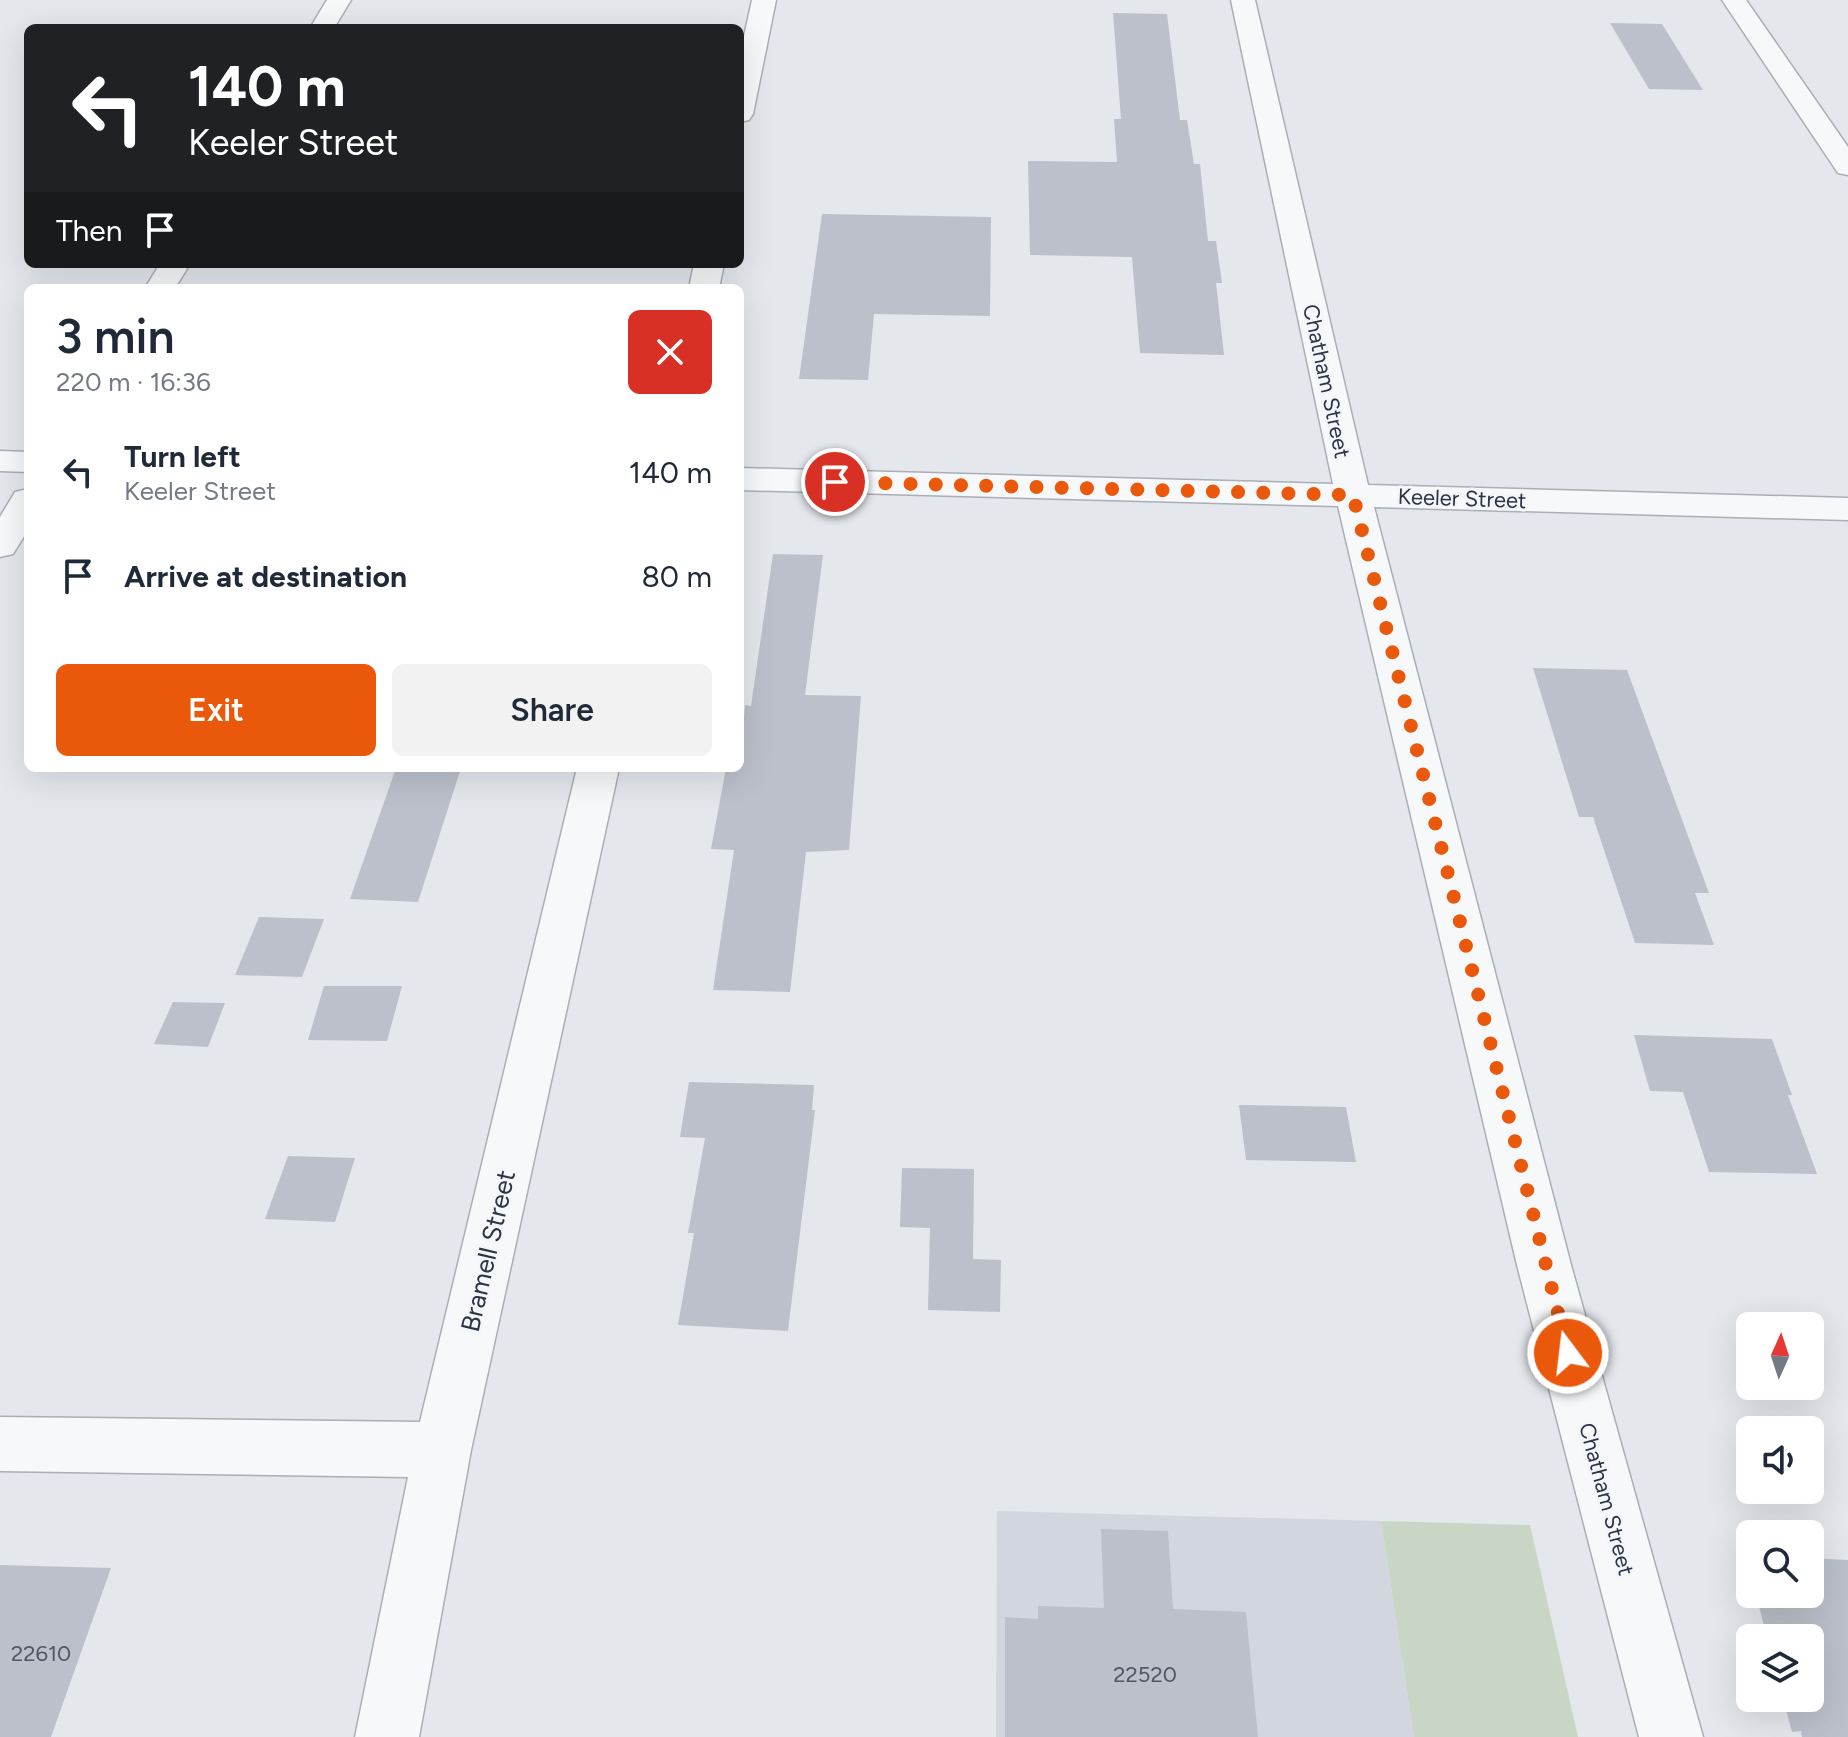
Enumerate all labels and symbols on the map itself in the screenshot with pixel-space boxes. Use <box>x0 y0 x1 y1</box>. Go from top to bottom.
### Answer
street label: Chatham Street <box>1297 302 1356 461</box>
pin <box>801 448 869 516</box>
street label: Keeler Street <box>1397 483 1527 514</box>
street label: Bramell Street <box>454 1167 522 1335</box>
position arrow <box>1526 1311 1610 1395</box>
north arrow <box>1736 1312 1824 1400</box>
street label: Chatham Street <box>1573 1420 1640 1578</box>
house number: 22610 <box>11 1640 71 1667</box>
house number: 22520 <box>1113 1661 1177 1688</box>

